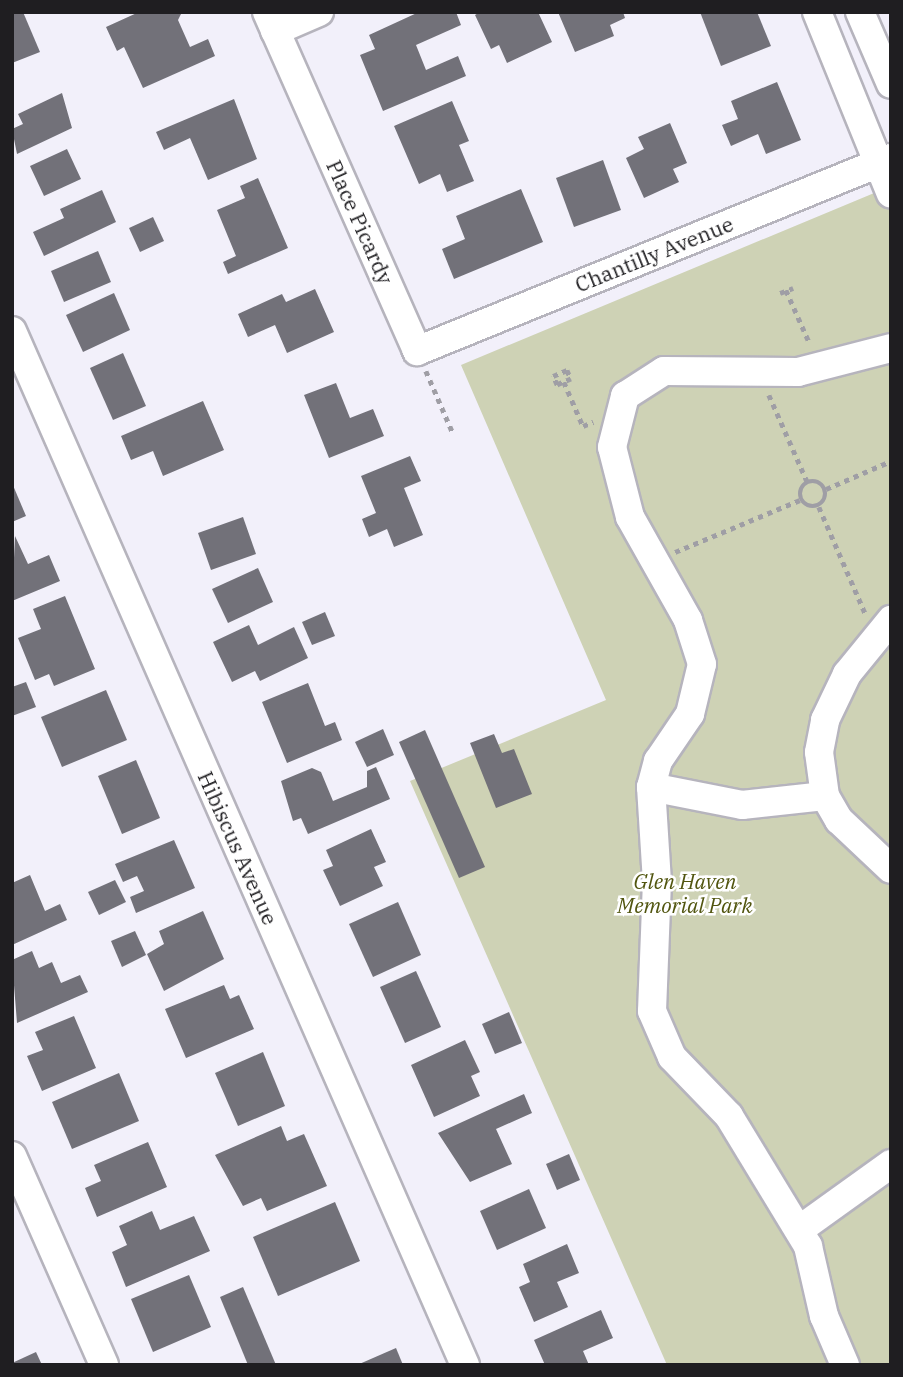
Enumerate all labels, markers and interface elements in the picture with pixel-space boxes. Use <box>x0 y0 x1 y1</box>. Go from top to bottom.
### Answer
street label: Place Picardy <box>321 156 399 288</box>
street label: Chantilly Avenue <box>571 211 737 297</box>
street label: Hibiscus Avenue <box>193 767 283 929</box>
park label: Glen Haven Memorial Park <box>617 868 753 918</box>

